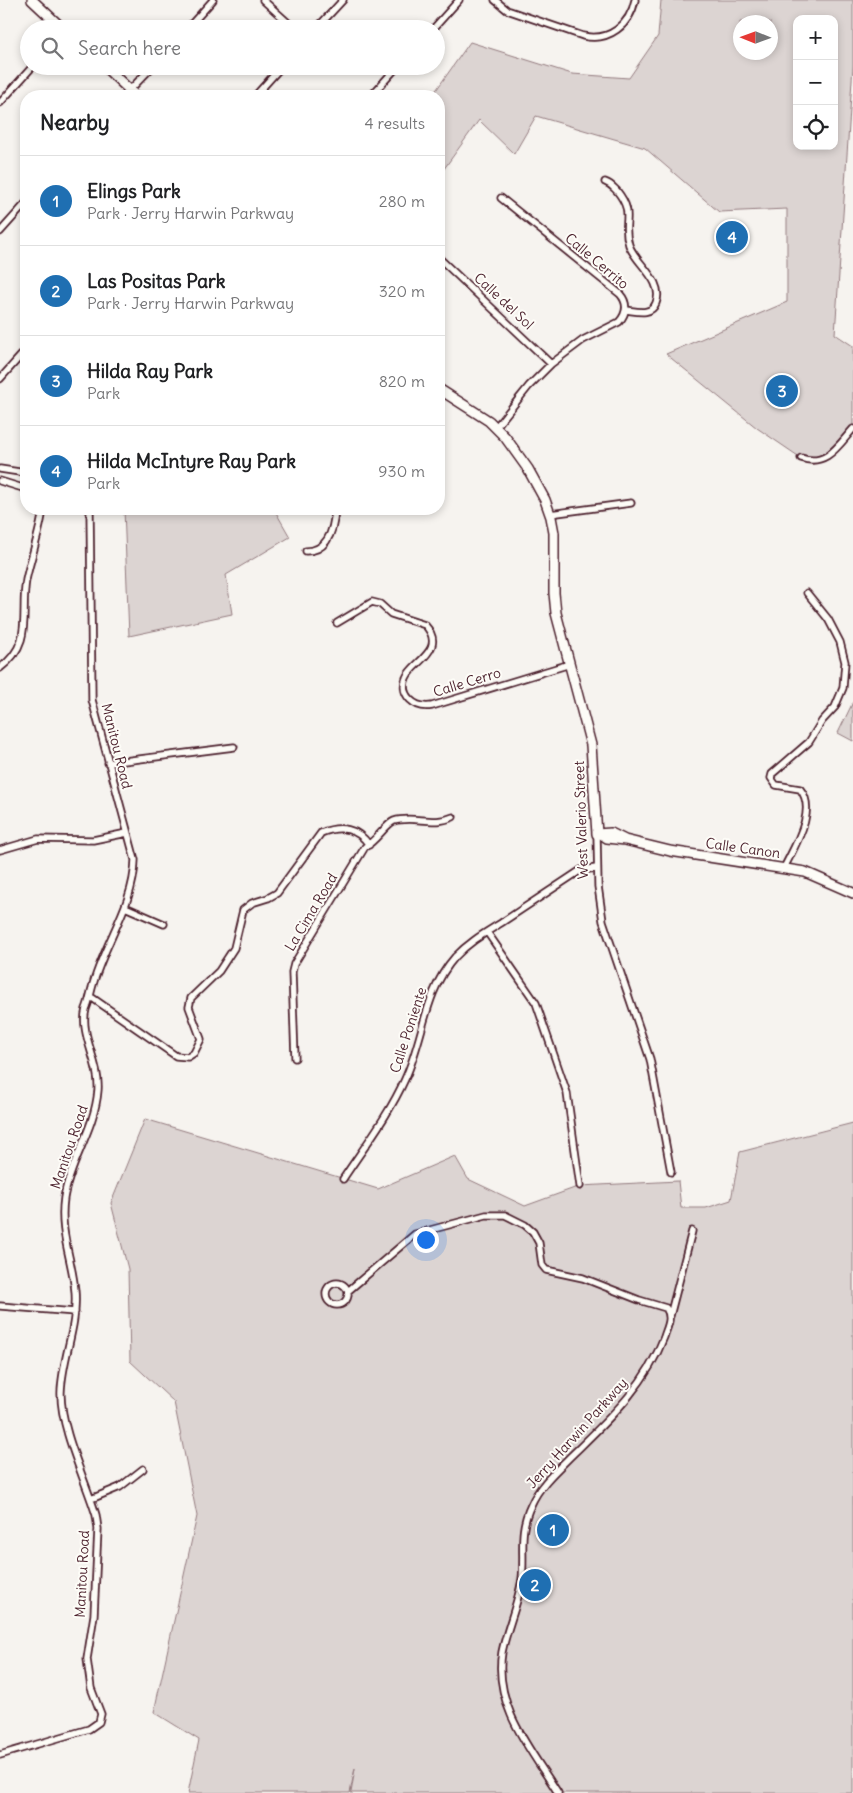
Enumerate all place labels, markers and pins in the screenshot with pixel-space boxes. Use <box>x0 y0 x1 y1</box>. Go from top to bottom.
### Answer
pin: 4 <box>716 218 748 256</box>
pin: 3 <box>766 372 798 410</box>
pin: 1 <box>537 1511 569 1549</box>
pin: 2 <box>519 1566 551 1604</box>

